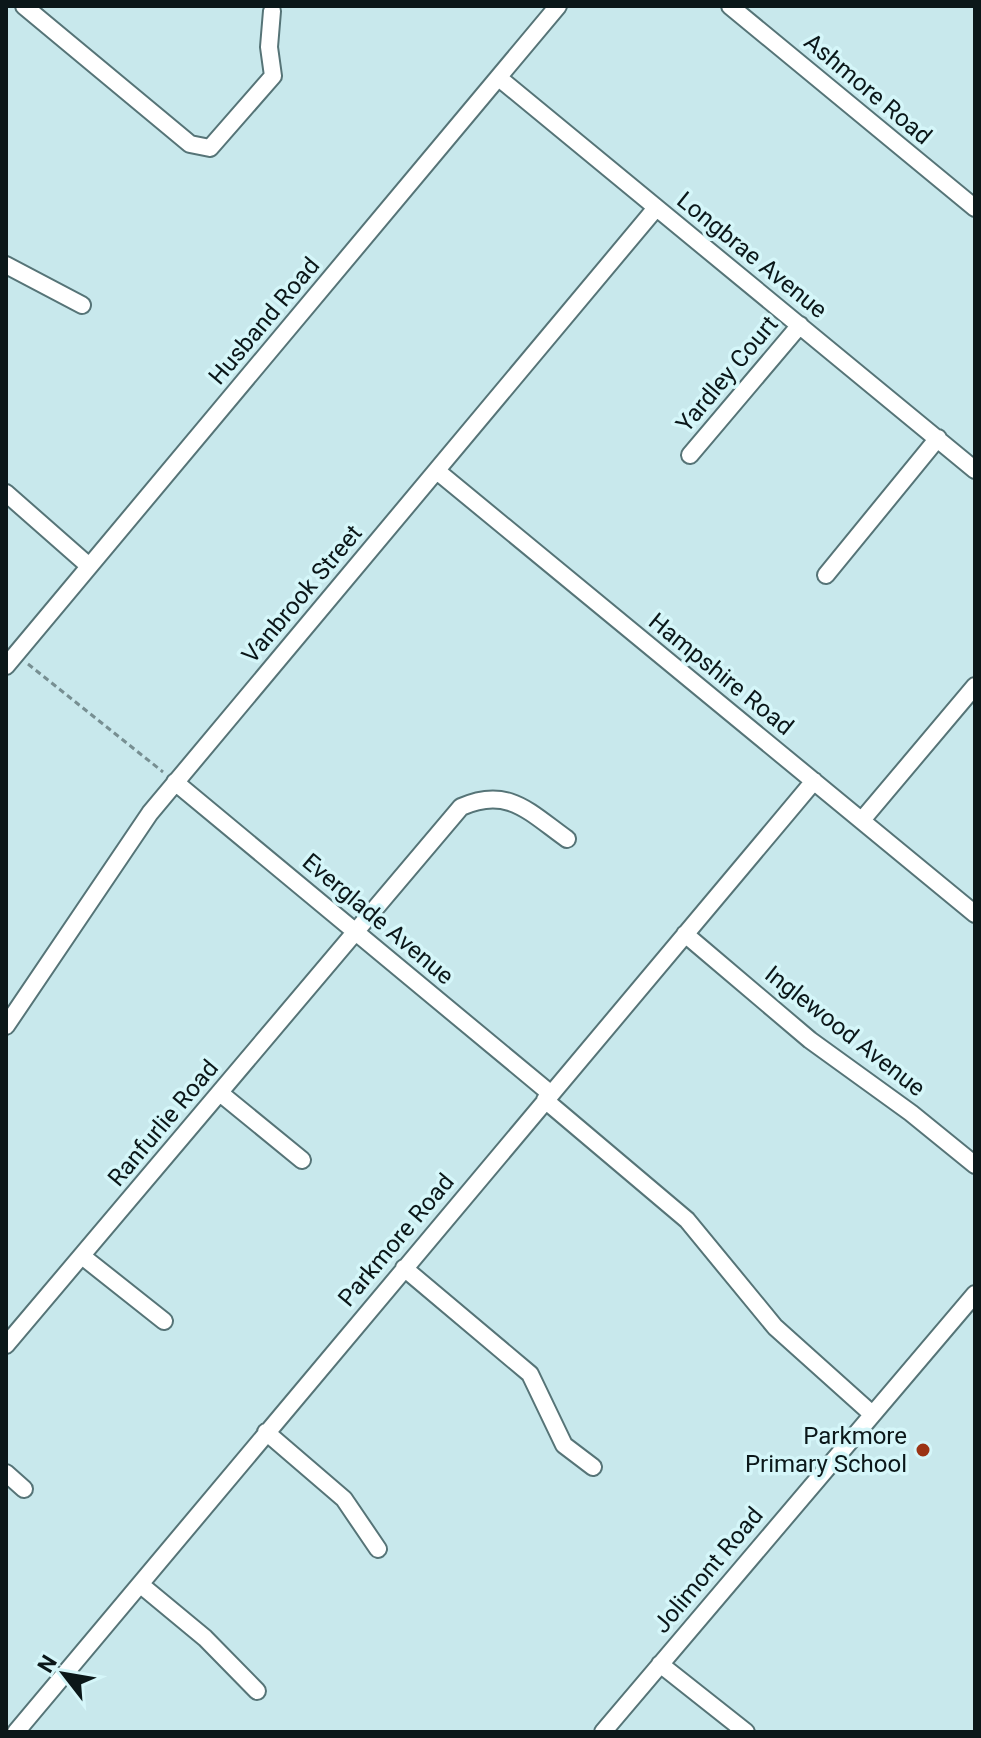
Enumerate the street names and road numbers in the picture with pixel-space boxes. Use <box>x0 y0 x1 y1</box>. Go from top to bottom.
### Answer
street label: Ashmore Road <box>799 28 937 150</box>
street label: Longbrae Avenue <box>671 186 833 324</box>
street label: Husband Road <box>203 252 325 390</box>
street label: Yardley Court <box>670 310 784 438</box>
street label: Vanbrook Street <box>236 519 368 669</box>
street label: Hampshire Road <box>643 607 799 741</box>
street label: Everglade Avenue <box>297 848 459 990</box>
street label: Inglewood Avenue <box>759 960 931 1102</box>
street label: Ranfurlie Road <box>102 1054 224 1192</box>
street label: Parkmore Road <box>332 1168 460 1312</box>
street label: Jolimont Road <box>647 1501 769 1639</box>

